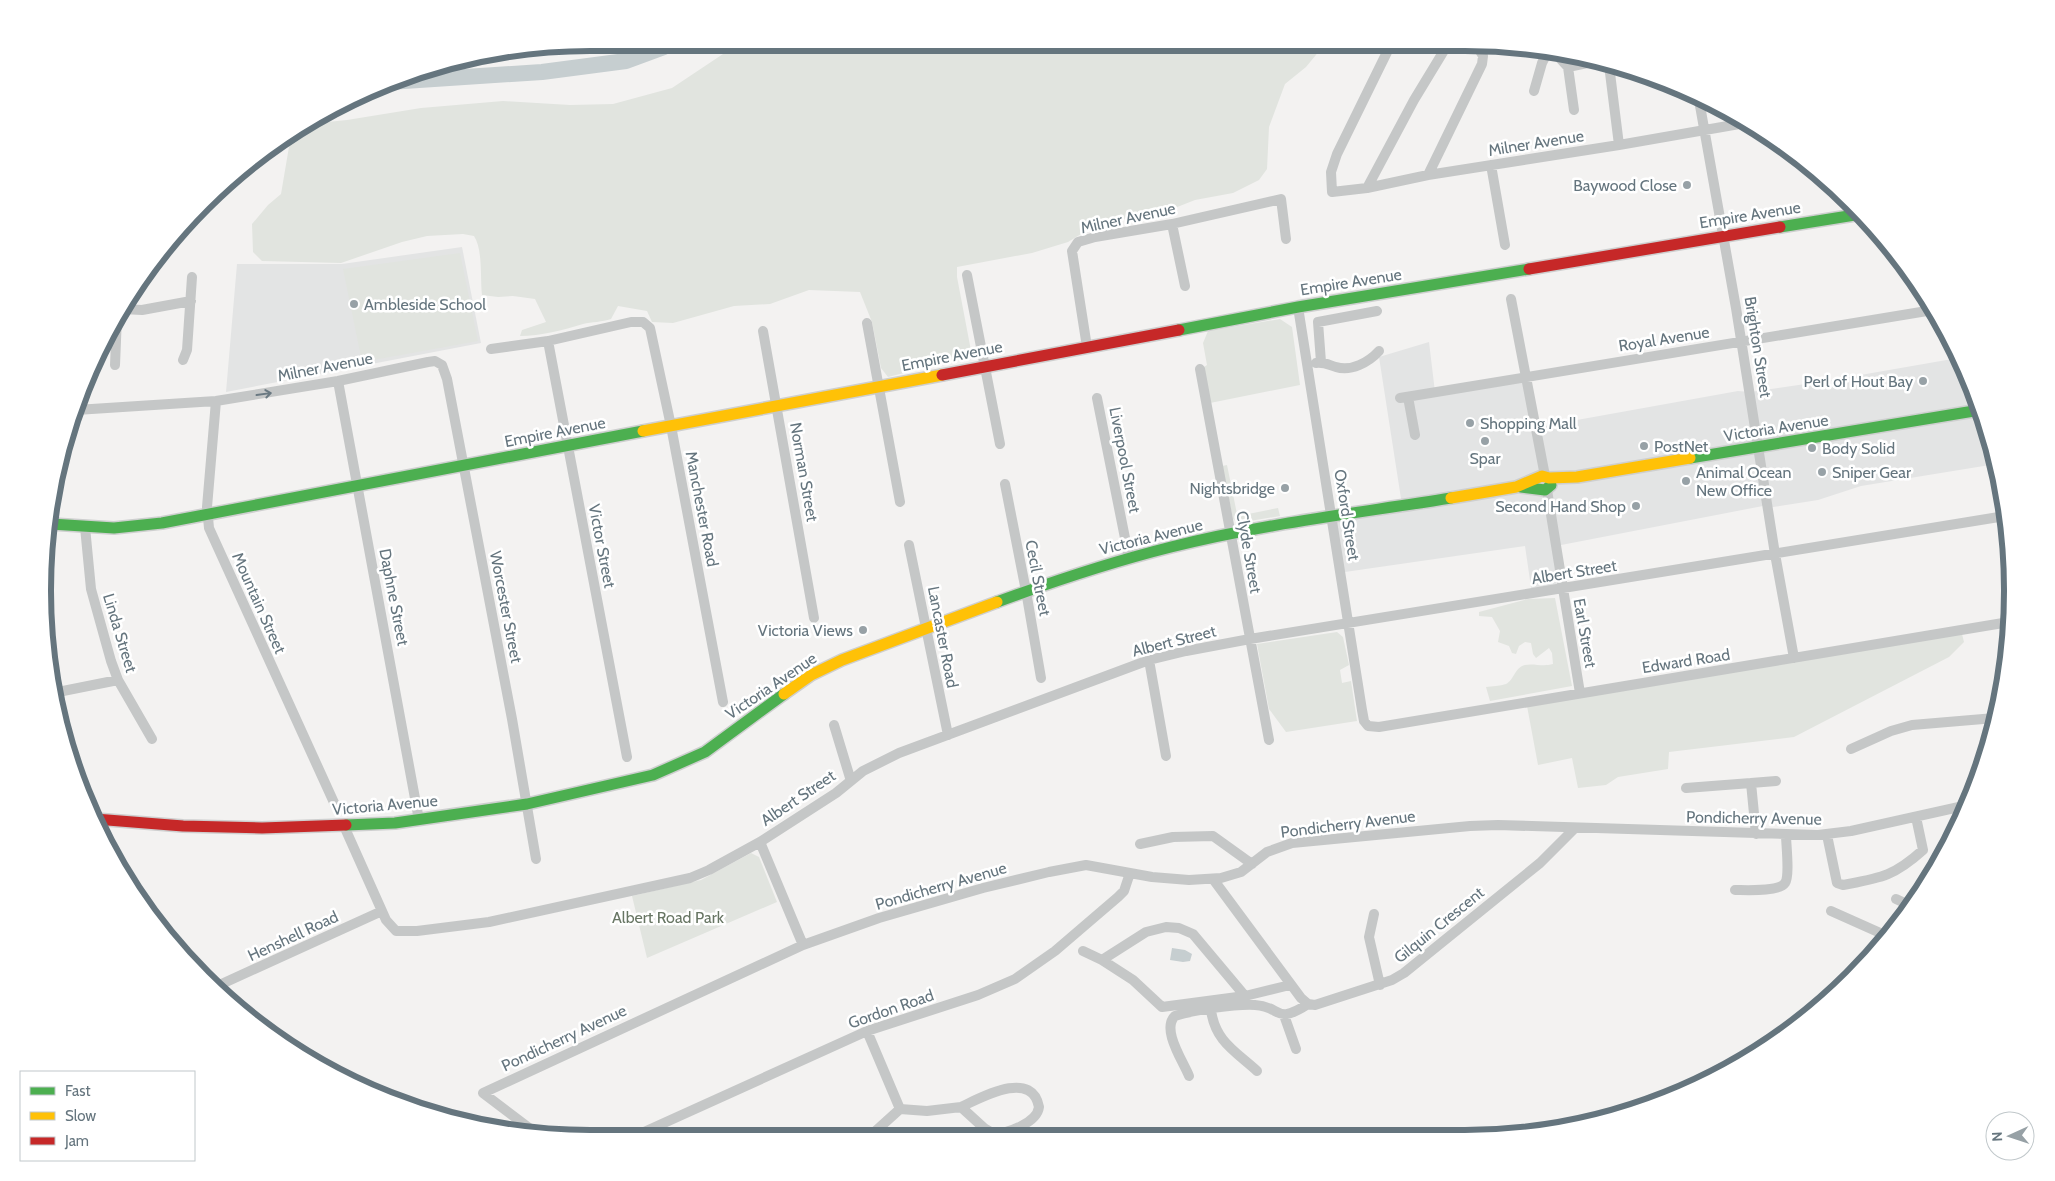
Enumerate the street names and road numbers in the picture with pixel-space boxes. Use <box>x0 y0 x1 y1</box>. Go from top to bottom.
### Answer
street label: Milner Avenue <box>1487 126 1585 160</box>
street label: Empire Avenue <box>1698 198 1802 232</box>
street label: Milner Avenue <box>1079 199 1177 237</box>
street label: Empire Avenue <box>1299 265 1403 299</box>
street label: Brighton Street <box>1741 295 1775 400</box>
street label: Royal Avenue <box>1617 322 1711 356</box>
street label: Empire Avenue <box>900 337 1004 375</box>
street label: Milner Avenue <box>276 348 374 386</box>
street label: Liverpool Street <box>1105 405 1145 515</box>
street label: Victoria Avenue <box>1722 410 1830 446</box>
street label: Empire Avenue <box>503 413 607 451</box>
street label: Norman Street <box>786 421 822 524</box>
street label: Manchester Road <box>681 450 723 568</box>
street label: Oxford Street <box>1330 468 1364 563</box>
street label: Victor Street <box>585 502 620 590</box>
street label: Clyde Street <box>1232 509 1266 595</box>
street label: Victoria Avenue <box>1097 515 1205 559</box>
street label: Cecil Street <box>1021 538 1055 618</box>
street label: Daphne Street <box>375 547 413 648</box>
street label: Mountain Street <box>228 549 290 657</box>
street label: Worcester Street <box>486 550 526 665</box>
street label: Albert Street <box>1530 556 1618 588</box>
street label: Lancaster Road <box>924 585 962 689</box>
street label: Linda Street <box>99 591 141 675</box>
street label: Earl Street <box>1570 597 1601 670</box>
street label: Albert Street <box>1130 621 1218 661</box>
street label: Edward Road <box>1641 645 1731 677</box>
street label: Victoria Avenue <box>722 649 820 723</box>
street label: Albert Street <box>757 766 839 830</box>
street label: Victoria Avenue <box>332 791 438 819</box>
street label: Pondicherry Avenue <box>1280 806 1416 842</box>
street label: Pondicherry Avenue <box>1686 807 1822 829</box>
street label: Pondicherry Avenue <box>873 858 1009 914</box>
street label: Gilquin Crescent <box>1390 883 1488 967</box>
street label: Henshell Road <box>245 907 341 965</box>
street label: Gordon Road <box>846 985 936 1033</box>
street label: Pondicherry Avenue <box>499 1001 629 1075</box>

